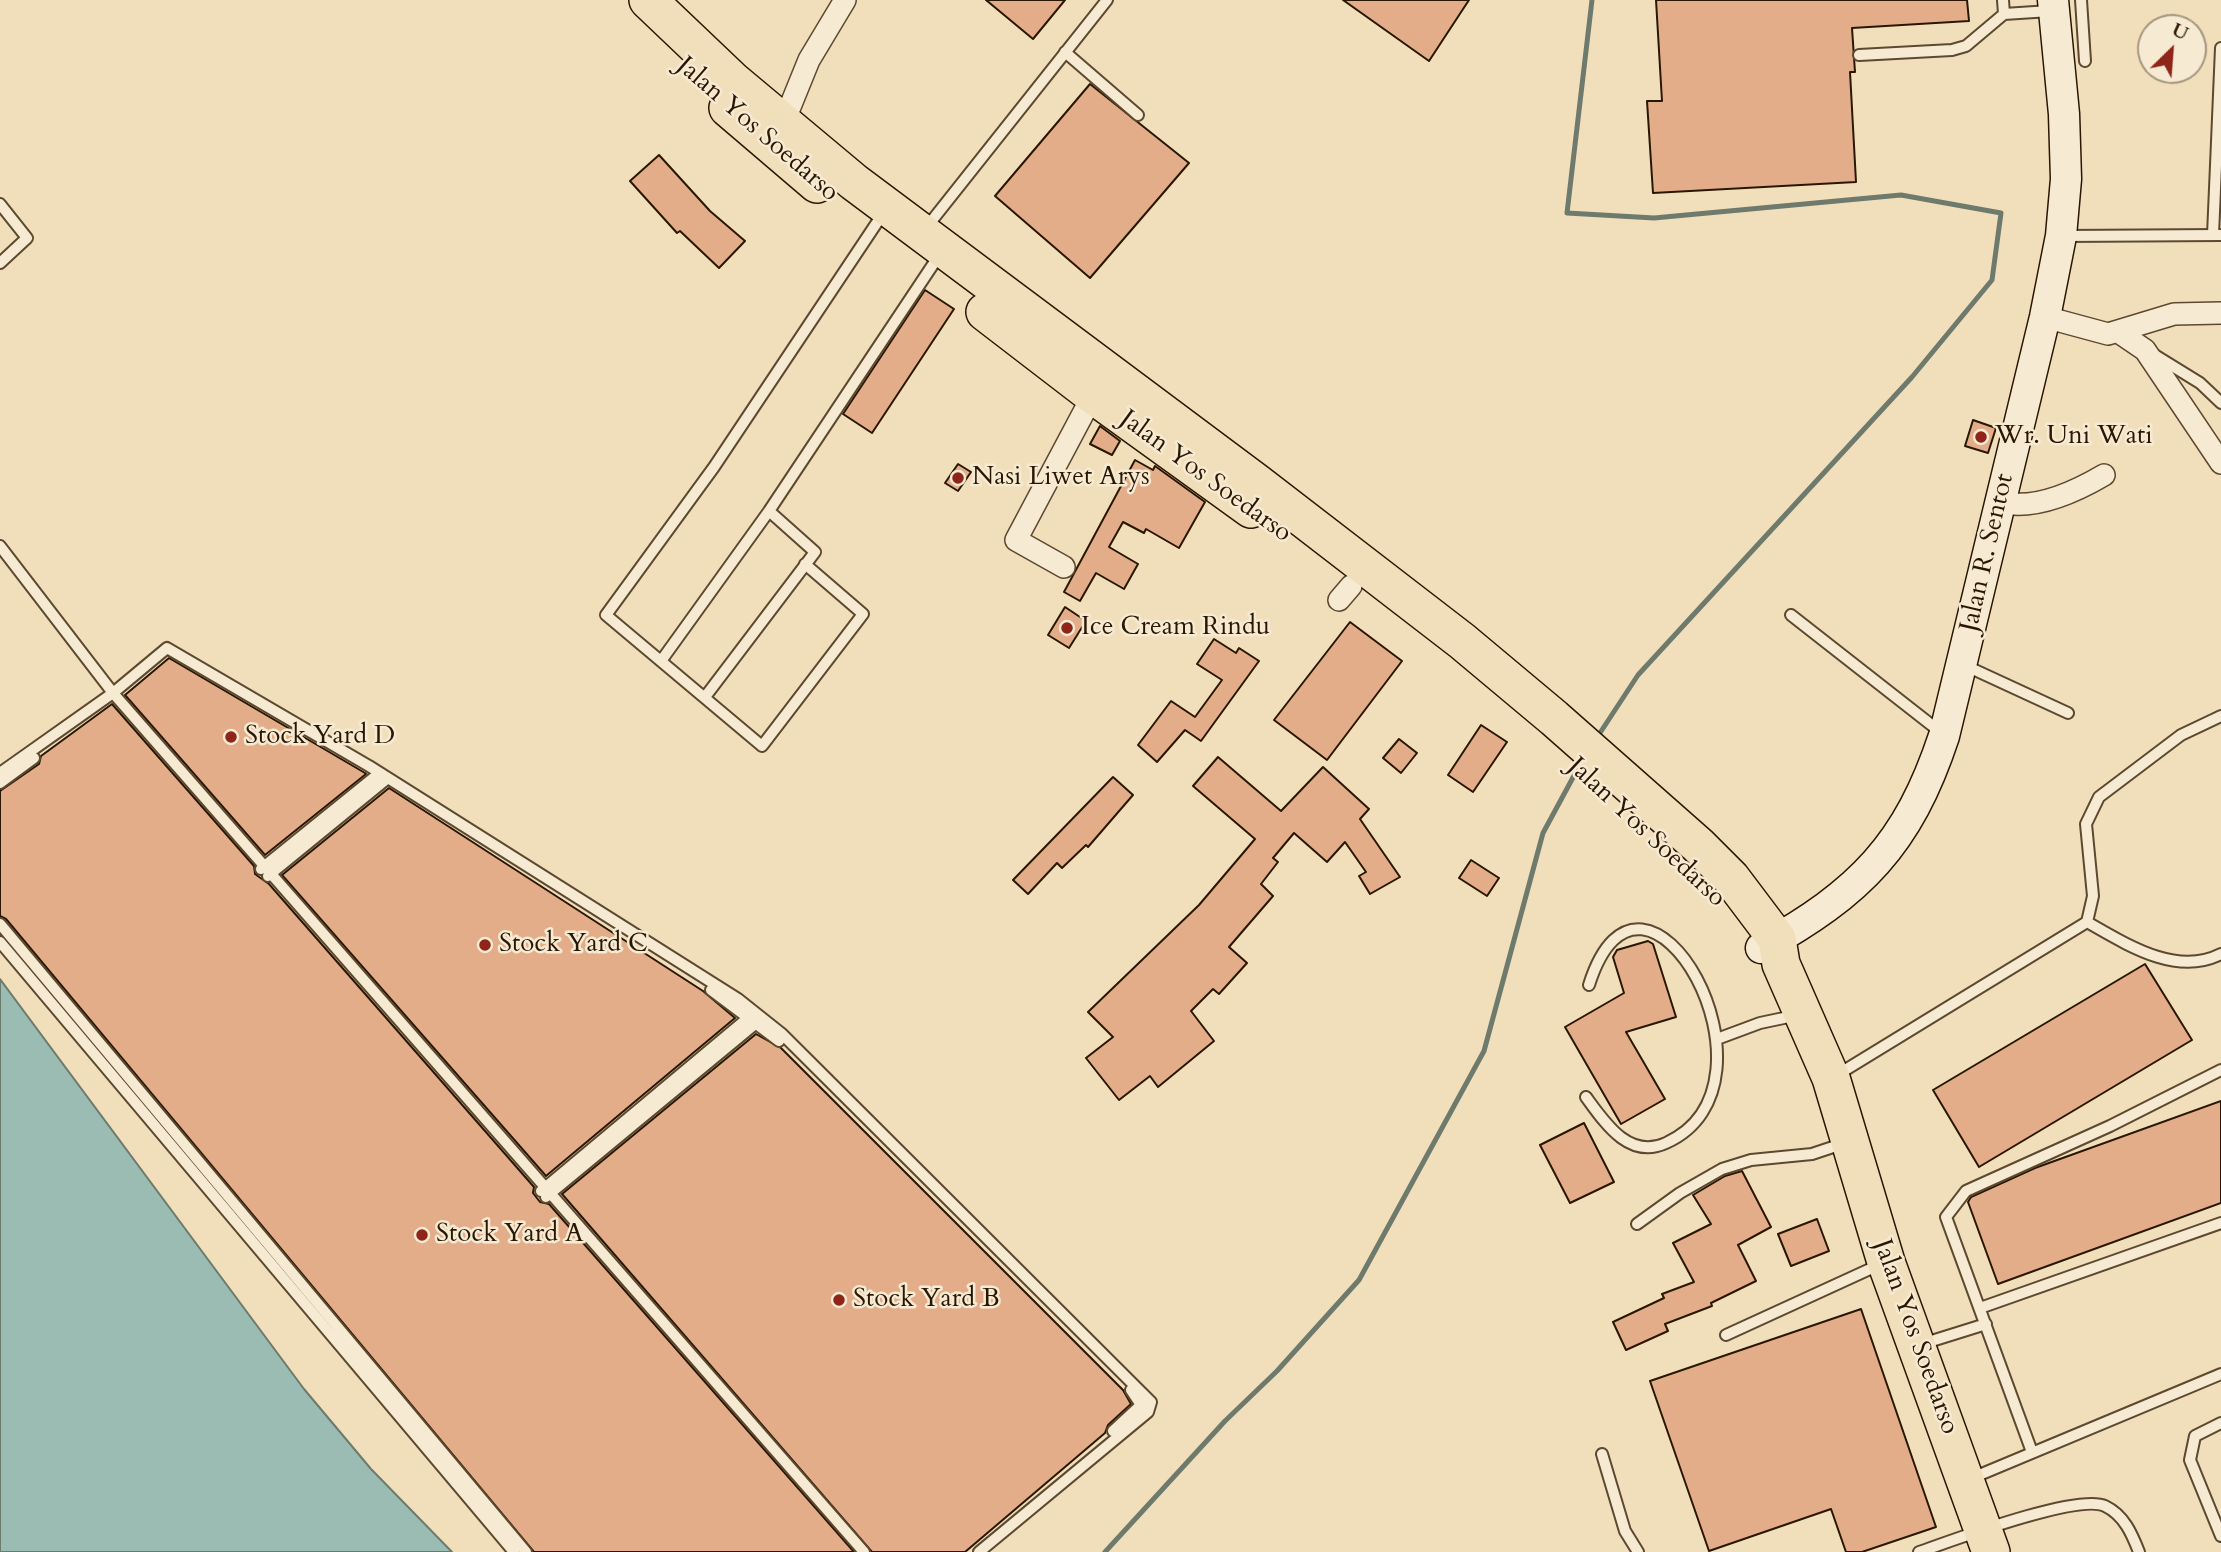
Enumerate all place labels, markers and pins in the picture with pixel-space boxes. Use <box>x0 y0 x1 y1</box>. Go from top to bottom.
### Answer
place label: Wr. Uni Wati <box>1995 421 2153 453</box>
marker: Wr. Uni Wati <box>1973 429 1989 445</box>
place label: Nasi Liwet Arys <box>972 462 1150 494</box>
marker: Nasi Liwet Arys <box>950 470 966 486</box>
place label: Ice Cream Rindu <box>1081 612 1270 644</box>
marker: Ice Cream Rindu <box>1059 620 1075 636</box>
place label: Stock Yard D <box>245 721 395 753</box>
marker: Stock Yard D <box>223 729 239 745</box>
place label: Stock Yard C <box>499 929 648 961</box>
marker: Stock Yard C <box>477 937 493 953</box>
place label: Stock Yard A <box>436 1219 583 1251</box>
marker: Stock Yard A <box>414 1227 430 1243</box>
place label: Stock Yard B <box>853 1284 1000 1316</box>
marker: Stock Yard B <box>831 1292 847 1308</box>

